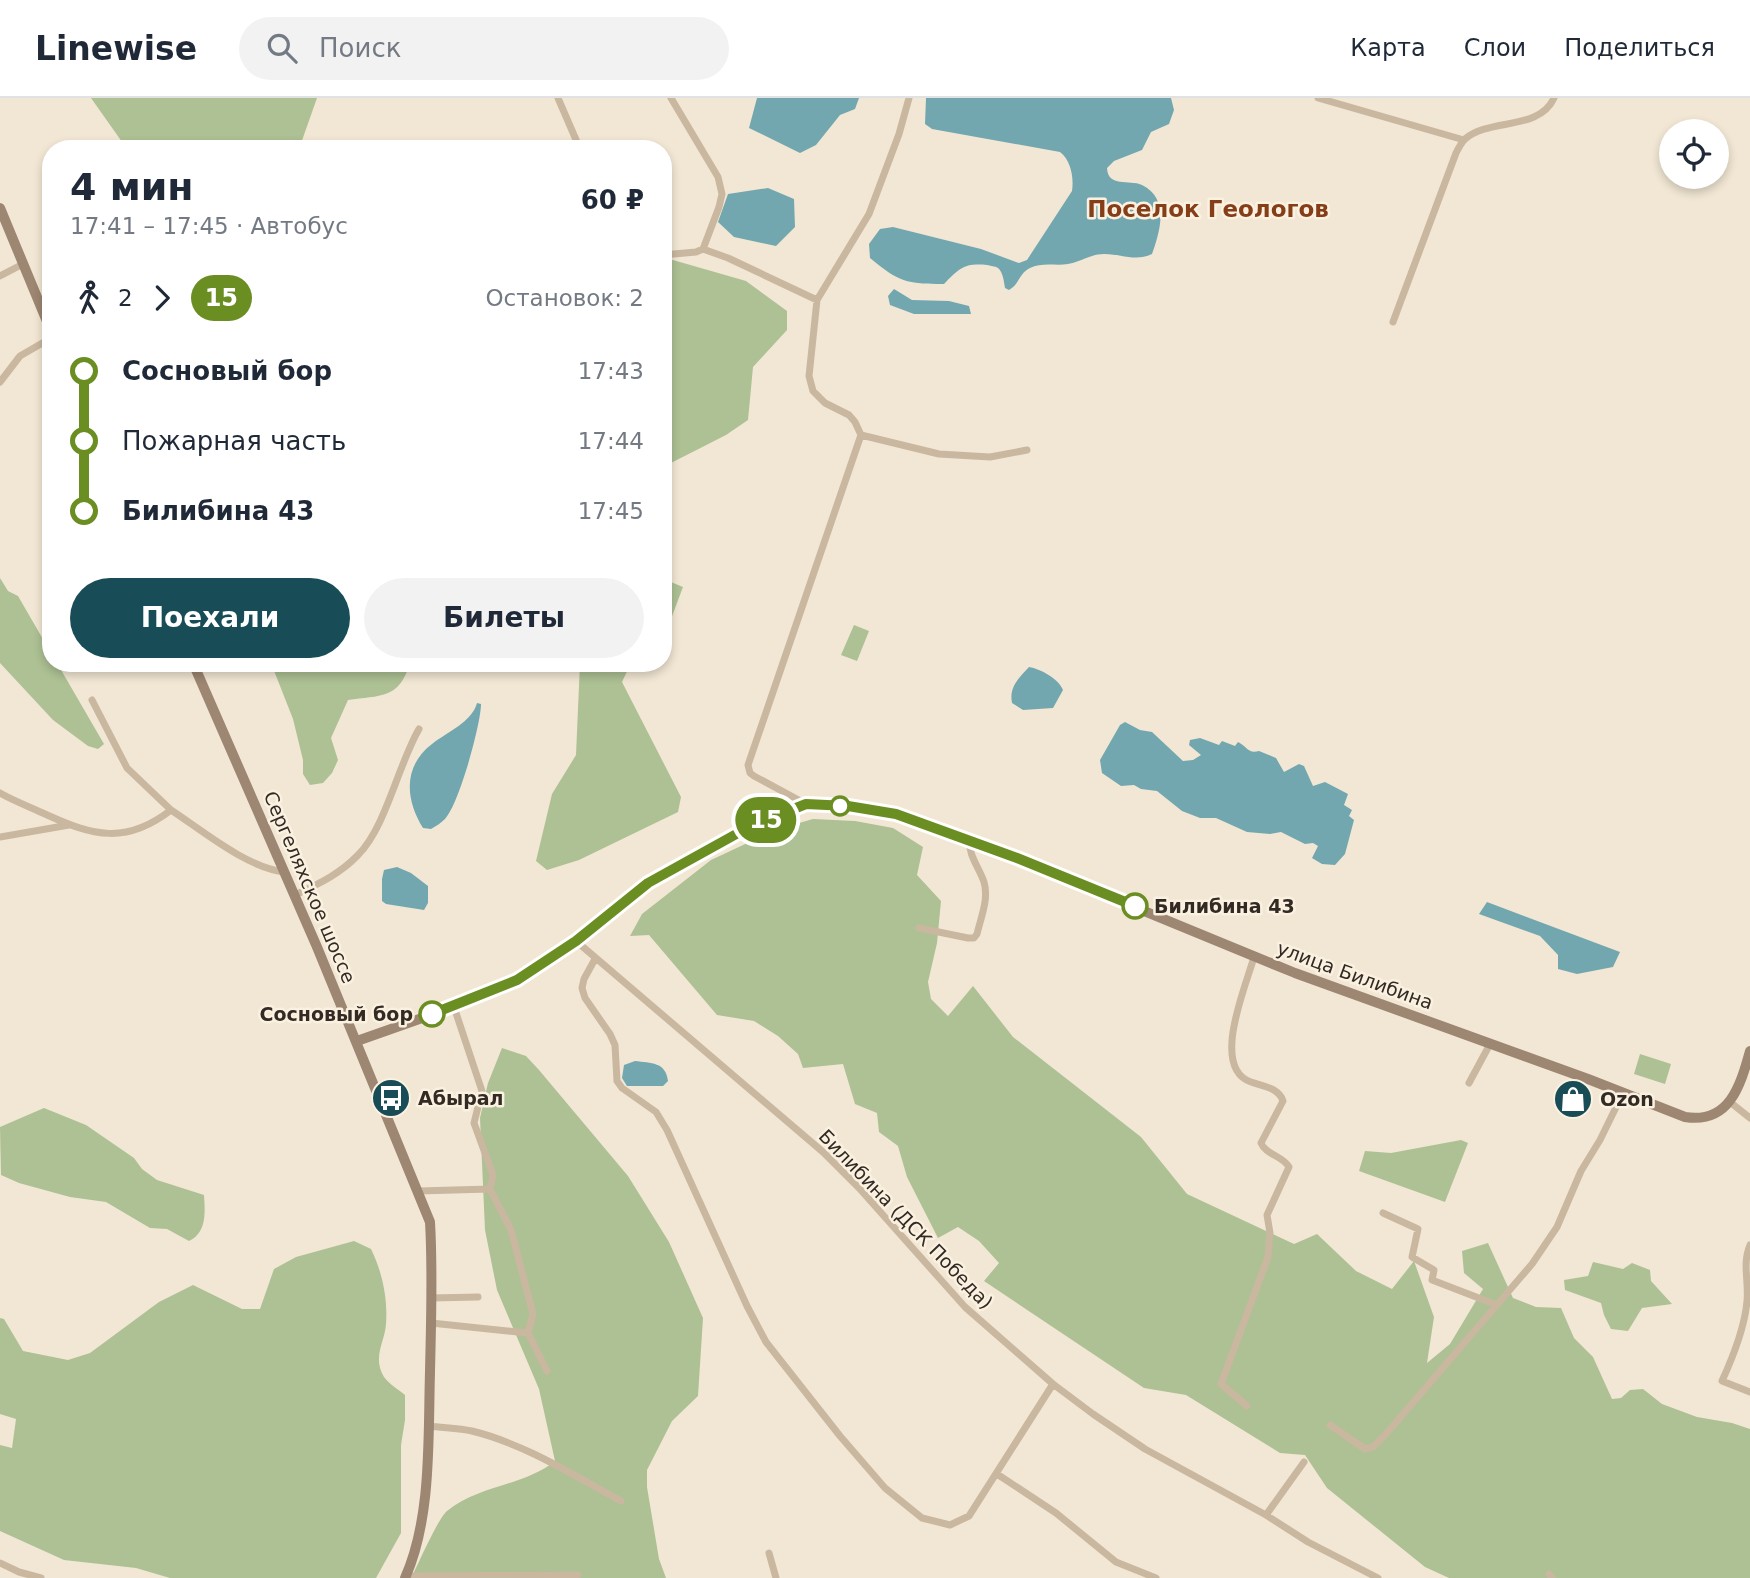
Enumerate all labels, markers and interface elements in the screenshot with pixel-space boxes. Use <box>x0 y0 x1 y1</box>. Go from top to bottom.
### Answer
search box <box>239 17 729 80</box>
text: Linewise <box>35 29 197 68</box>
icon: search <box>263 29 301 67</box>
text: Поиск <box>319 33 401 63</box>
text: Карта <box>1350 34 1426 62</box>
text: Слои <box>1464 34 1526 62</box>
text: Поделиться <box>1564 34 1715 62</box>
map controls <box>1659 119 1729 189</box>
button: locate <box>1659 119 1729 189</box>
text: 4 мин <box>70 165 194 209</box>
text: 60 ₽ <box>581 185 644 215</box>
district label: Поселок Геологов <box>1087 196 1329 222</box>
text: 17:41 – 17:45 · Автобус <box>70 213 348 239</box>
icon: walk <box>70 279 108 317</box>
icon: forward <box>143 279 181 317</box>
text: 15 <box>205 284 238 312</box>
text: 2 <box>118 285 133 311</box>
text: Остановок: 2 <box>485 285 644 311</box>
text: Сосновый бор <box>122 356 332 386</box>
text: 17:43 <box>578 358 644 384</box>
text: Пожарная часть <box>122 426 346 456</box>
text: 17:44 <box>578 428 644 454</box>
text: Билибина 43 <box>122 496 314 526</box>
text: 17:45 <box>578 498 644 524</box>
button: Поехали <box>70 578 350 658</box>
button: Билеты <box>364 578 644 658</box>
street label: Сергеляхское шоссе <box>260 788 360 986</box>
unlabelled marker <box>830 796 850 816</box>
line badge: 15 <box>734 797 798 843</box>
text: 15 <box>749 806 783 834</box>
marker: Билибина 43 <box>1122 893 1148 919</box>
place label: Билибина 43 <box>1154 895 1295 917</box>
street label: улица Билибина <box>1274 937 1436 1013</box>
marker: Сосновый бор <box>419 1001 445 1027</box>
place label: Сосновый бор <box>260 1003 413 1025</box>
bus stop icon: Абырал <box>370 1077 412 1119</box>
shop icon: Ozon <box>1552 1078 1594 1120</box>
place label: Абырал <box>418 1087 504 1109</box>
place label: Ozon <box>1600 1088 1654 1110</box>
street label: Билибина (ДСК Победа) <box>815 1125 997 1313</box>

